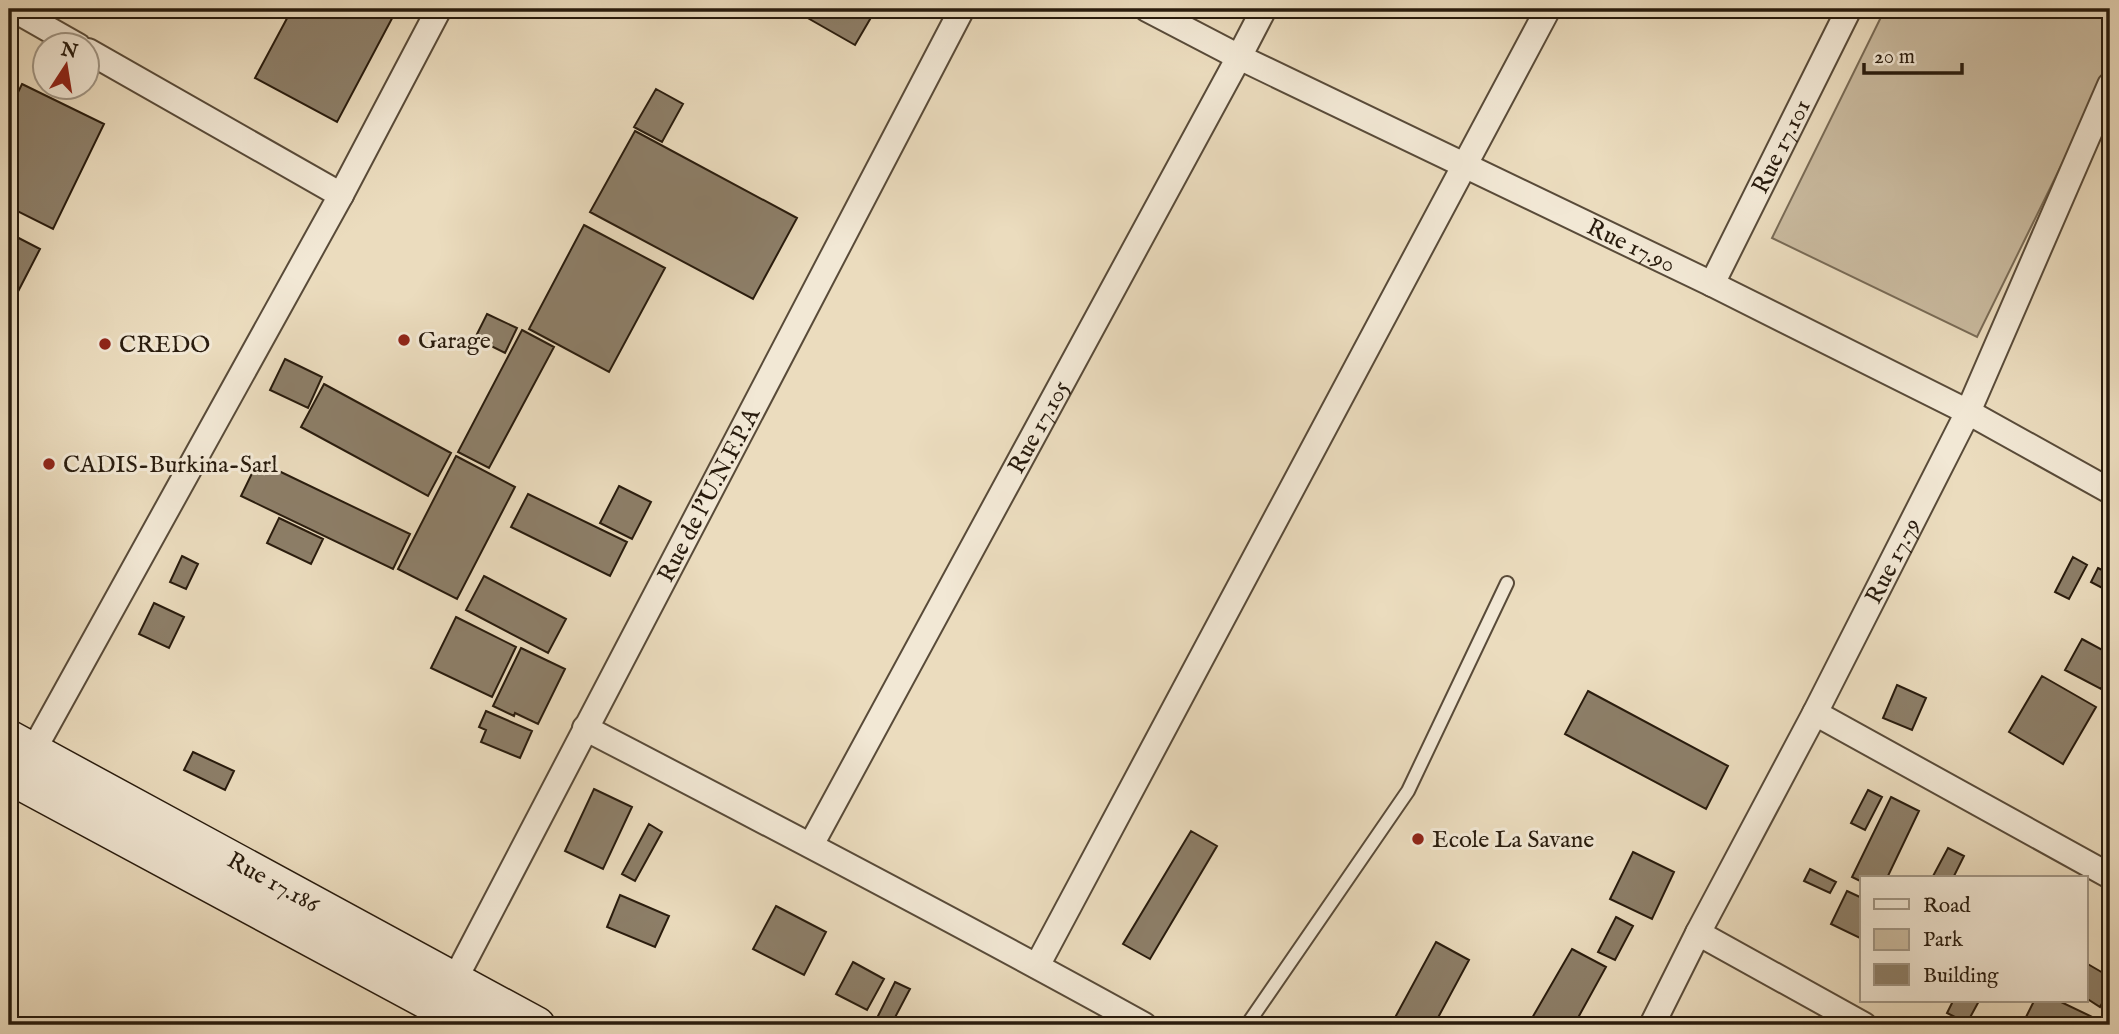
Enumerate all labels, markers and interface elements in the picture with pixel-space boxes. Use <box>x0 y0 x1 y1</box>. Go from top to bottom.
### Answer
north arrow <box>32 32 102 102</box>
scale bar <box>1864 32 1962 76</box>
text: N <box>58 38 80 65</box>
text: 20 m <box>1874 44 1915 71</box>
street label: Rue 17.101 <box>1745 94 1819 199</box>
street label: Rue 17.90 <box>1581 212 1680 281</box>
place label: Garage <box>418 326 491 357</box>
place label: CREDO <box>119 330 210 361</box>
marker: Garage <box>396 332 412 348</box>
marker: CREDO <box>97 336 113 352</box>
street label: Rue 17.105 <box>1002 375 1077 479</box>
street label: Rue de l'U.N.F.P.A <box>651 402 768 588</box>
place label: CADIS-Burkina-Sarl <box>63 450 278 481</box>
marker: CADIS-Burkina-Sarl <box>41 456 57 472</box>
street label: Rue 17.79 <box>1859 513 1929 610</box>
place label: Ecole La Savane <box>1432 825 1594 856</box>
marker: Ecole La Savane <box>1410 831 1426 847</box>
street label: Rue 17.186 <box>221 845 325 921</box>
legend <box>1860 876 2088 1002</box>
text: Road <box>1923 893 1971 920</box>
text: Park <box>1923 927 1964 954</box>
text: Building <box>1923 963 1999 990</box>

